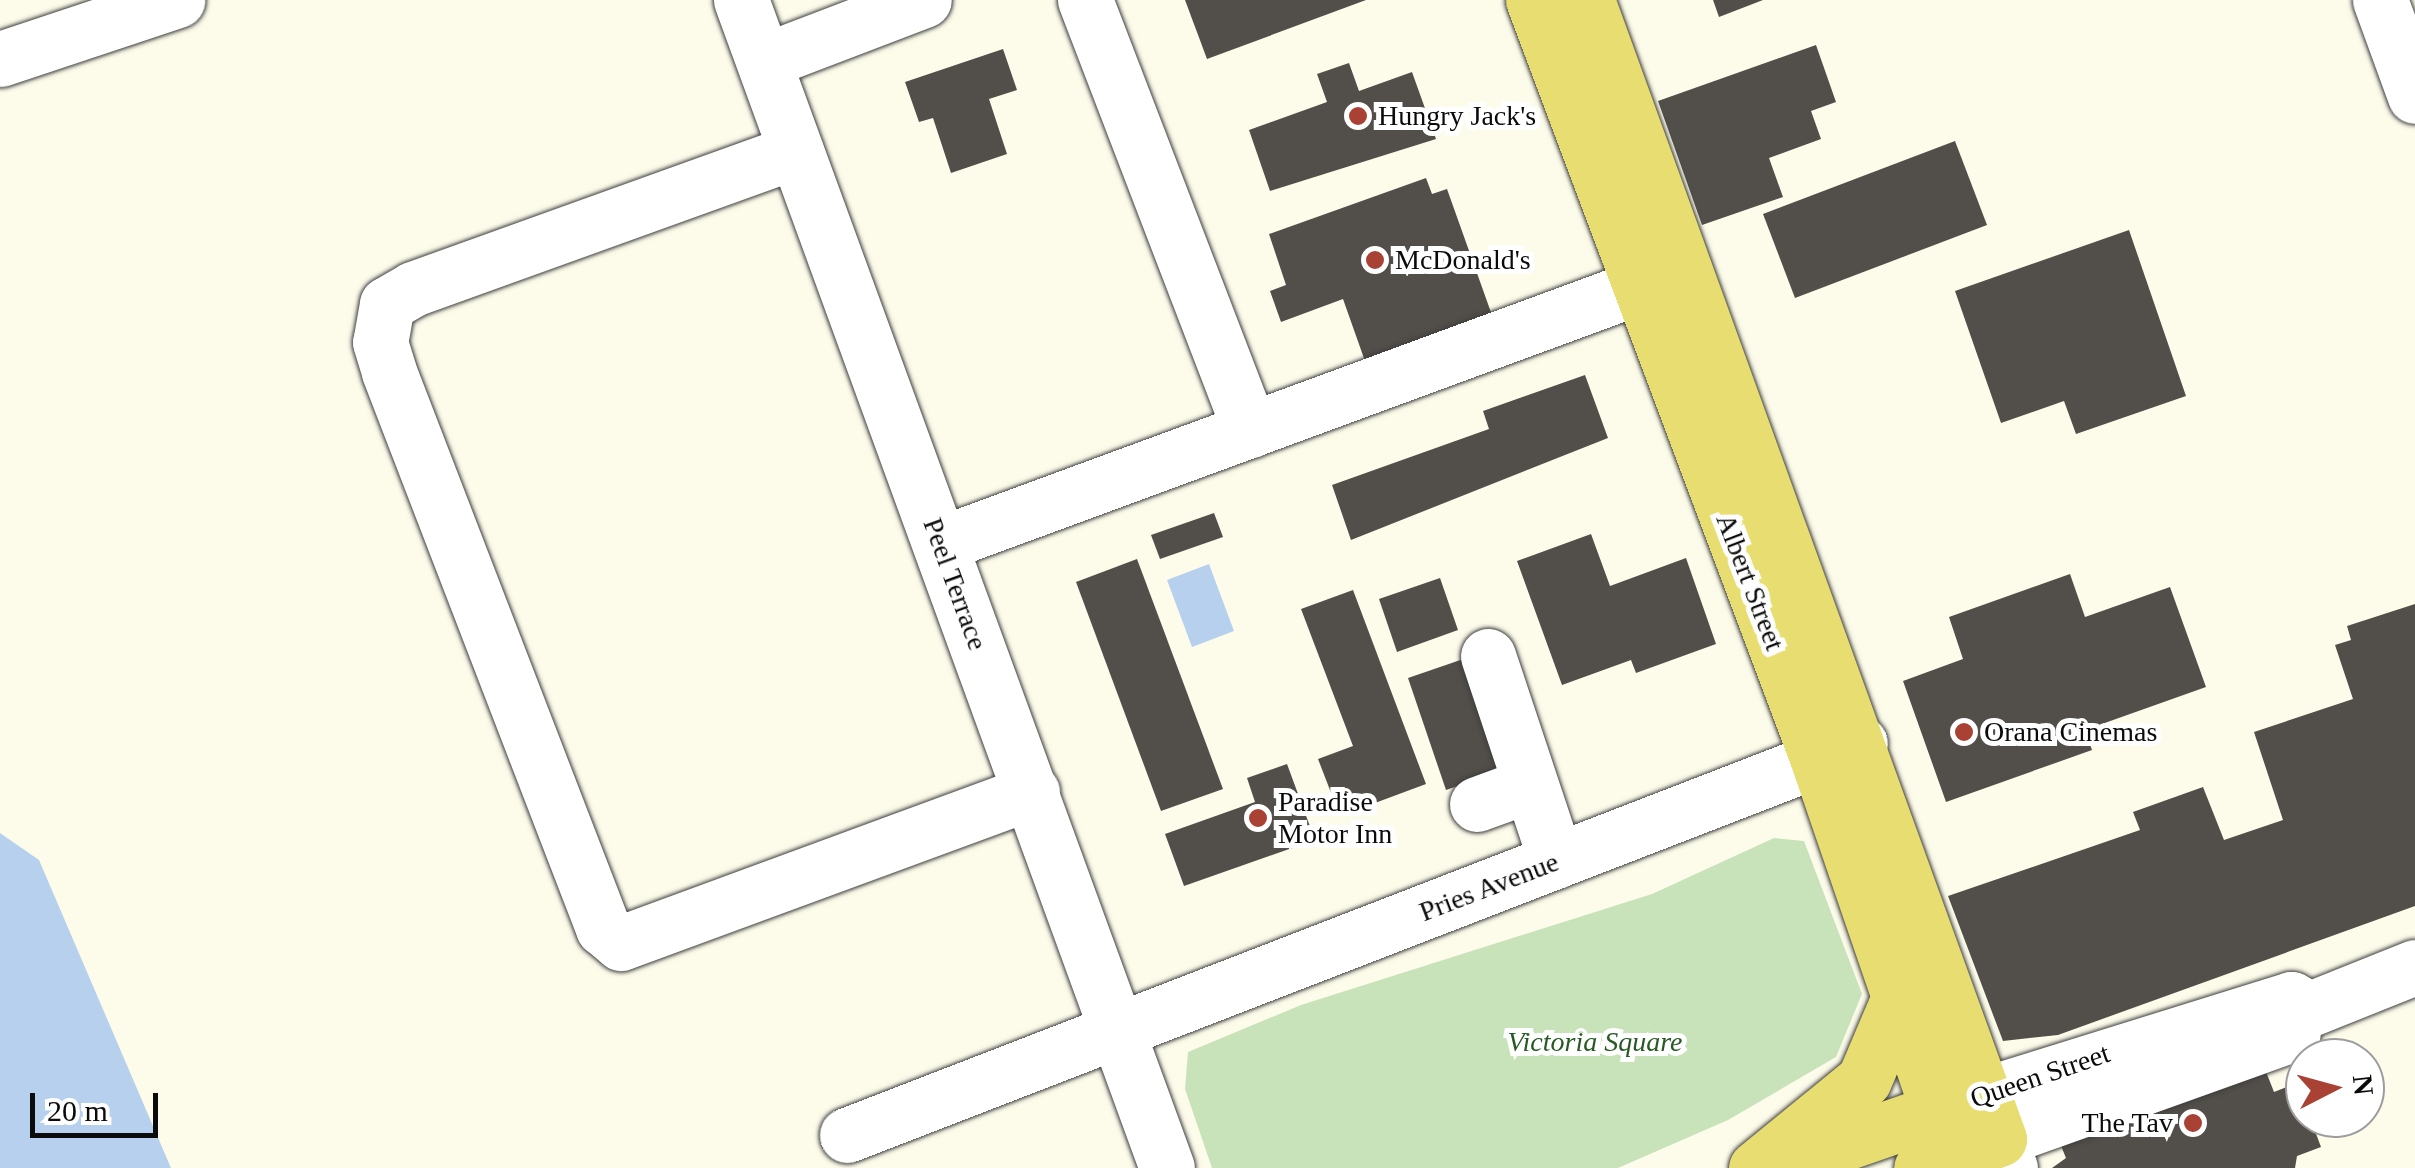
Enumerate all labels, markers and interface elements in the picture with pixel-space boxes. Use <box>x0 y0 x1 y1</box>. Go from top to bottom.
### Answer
place label: Hungry Jack's <box>1378 99 1536 133</box>
marker: Hungry Jack's <box>1347 105 1369 127</box>
place label: McDonald's <box>1395 243 1531 277</box>
marker: McDonald's <box>1364 249 1386 271</box>
street label: Albert Street <box>1709 509 1791 655</box>
street label: Peel Terrace <box>915 513 995 655</box>
place label: Orana Cinemas <box>1984 715 2157 749</box>
marker: Orana Cinemas <box>1953 721 1975 743</box>
place label: Paradise Motor Inn <box>1278 785 1392 851</box>
marker: Paradise Motor Inn <box>1247 807 1269 829</box>
street label: Pries Avenue <box>1414 845 1564 929</box>
park label: Victoria Square <box>1508 1025 1682 1059</box>
street label: Queen Street <box>1966 1036 2114 1116</box>
north arrow <box>2285 1038 2385 1138</box>
scale bar <box>35 1073 162 1135</box>
text: N <box>2347 1073 2380 1097</box>
text: 20 m <box>47 1094 108 1127</box>
place label: The Tav <box>2081 1106 2173 1140</box>
marker: The Tav <box>2182 1112 2204 1134</box>

